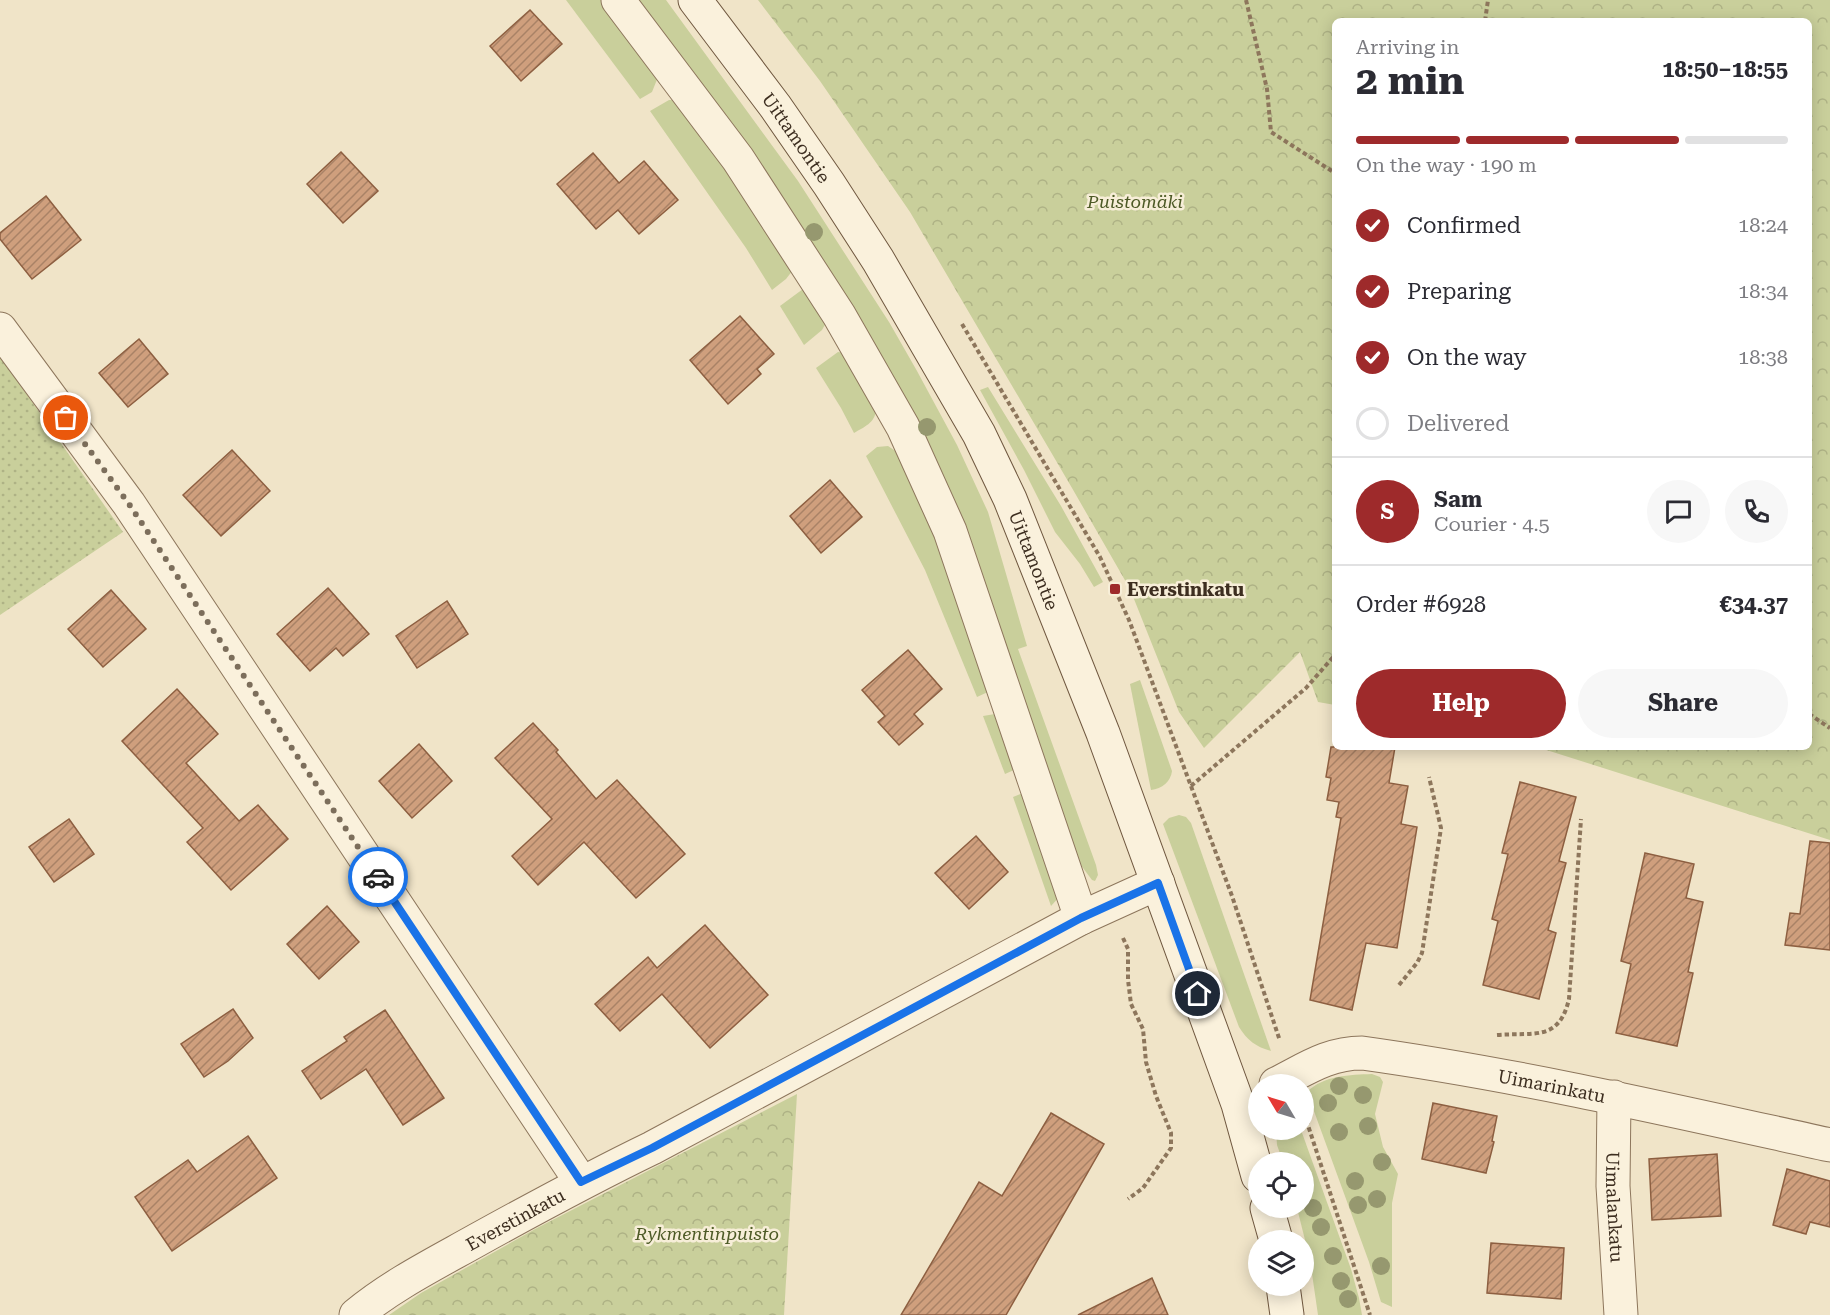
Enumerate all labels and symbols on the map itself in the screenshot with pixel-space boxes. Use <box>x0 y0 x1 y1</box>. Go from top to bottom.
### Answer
street label: Uittamontie <box>758 88 835 187</box>
park label: Puistomäki <box>1086 191 1183 212</box>
pin <box>40 392 91 443</box>
street label: Uittamontie <box>1005 507 1063 613</box>
place label: Everstinkatu <box>1127 579 1244 600</box>
marker: Everstinkatu <box>1108 582 1122 596</box>
courier <box>348 847 408 907</box>
pin <box>1172 968 1223 1019</box>
street label: Uimarinkatu <box>1496 1065 1607 1106</box>
north arrow <box>1248 1074 1314 1140</box>
street label: Uimalankatu <box>1602 1151 1628 1263</box>
street label: Everstinkatu <box>462 1184 568 1255</box>
park label: Rykmentinpuisto <box>634 1223 779 1244</box>

